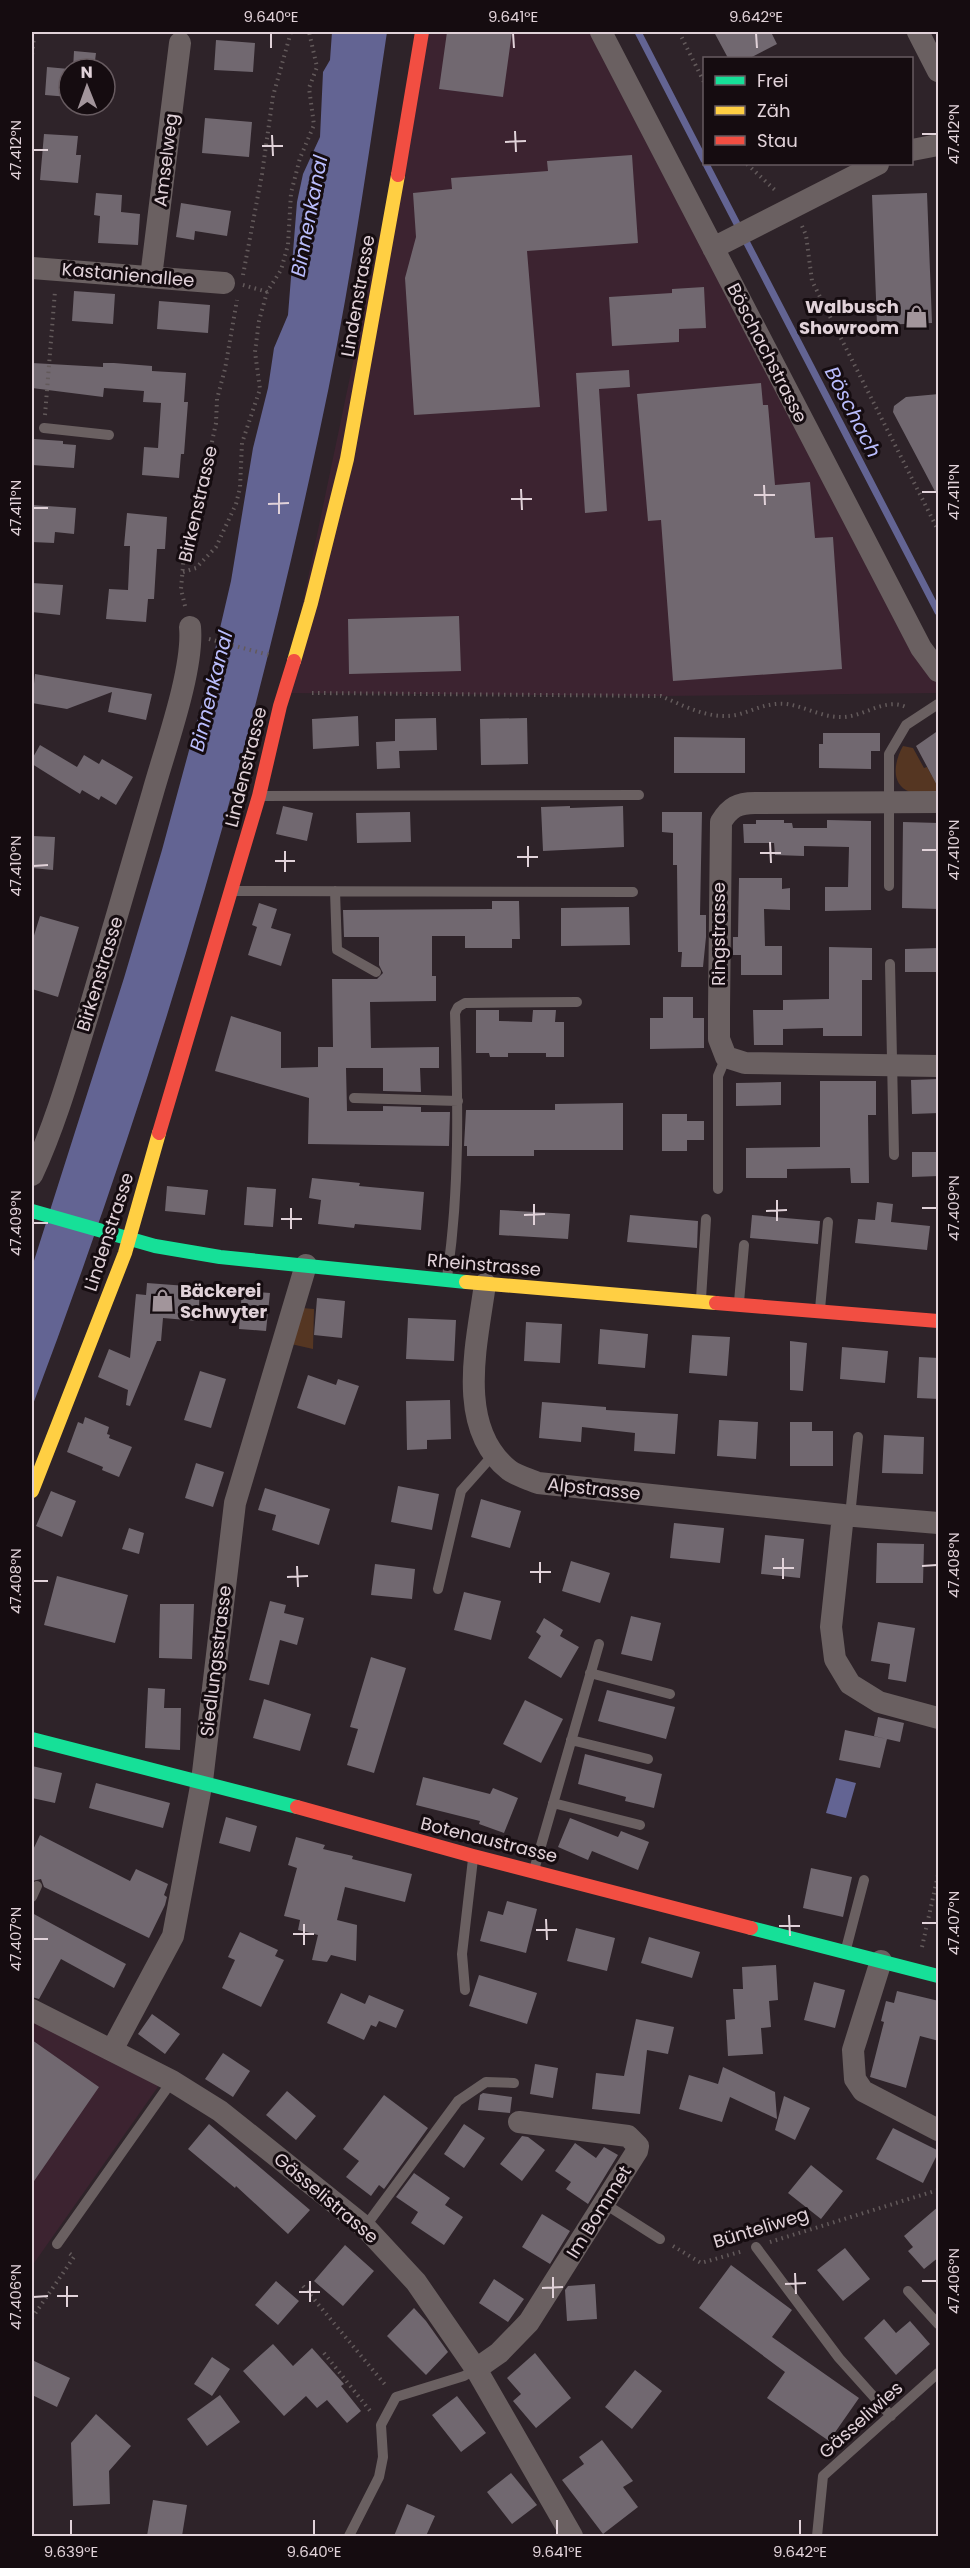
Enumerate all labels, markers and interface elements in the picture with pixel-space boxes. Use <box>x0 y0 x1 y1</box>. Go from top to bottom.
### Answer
text: 9.640°E <box>244 6 298 27</box>
text: 9.641°E <box>488 6 538 27</box>
text: 9.642°E <box>729 6 783 27</box>
north arrow <box>57 57 117 117</box>
legend <box>703 57 913 165</box>
text: N <box>81 61 93 84</box>
text: Frei <box>757 68 788 93</box>
text: Zäh <box>757 98 790 123</box>
text: 47.412°N <box>943 104 964 164</box>
street label: Amselweg <box>147 112 184 208</box>
text: 47.412°N <box>5 120 26 180</box>
text: Stau <box>757 128 798 153</box>
water label: Binnenkanal <box>284 153 334 279</box>
street label: Lindenstrasse <box>334 233 381 359</box>
street label: Kastanienallee <box>61 256 195 293</box>
street label: Böschachstrasse <box>721 279 813 427</box>
place label: Walbusch Showroom <box>799 294 899 340</box>
shop icon: Walbusch Showroom <box>904 304 930 330</box>
water label: Böschach <box>818 362 888 462</box>
street label: Birkenstrasse <box>172 443 223 565</box>
text: 47.411°N <box>943 464 964 520</box>
text: 47.411°N <box>5 480 26 536</box>
water label: Binnenkanal <box>183 628 239 754</box>
street label: Lindenstrasse <box>218 704 273 830</box>
text: 47.410°N <box>943 819 964 881</box>
text: 47.410°N <box>5 835 26 897</box>
street label: Ringstrasse <box>706 882 731 986</box>
street label: Birkenstrasse <box>70 913 129 1034</box>
street label: Lindenstrasse <box>78 1169 139 1294</box>
text: 47.409°N <box>943 1175 964 1241</box>
text: 47.409°N <box>5 1190 26 1256</box>
street label: Rheinstrasse <box>426 1247 542 1282</box>
place label: Bäckerei Schwyter <box>180 1278 267 1324</box>
shop icon: Bäckerei Schwyter <box>149 1288 175 1314</box>
street label: Alpstrasse <box>546 1471 642 1506</box>
text: 47.408°N <box>943 1532 964 1598</box>
text: 47.408°N <box>5 1548 26 1614</box>
street label: Siedlungsstrasse <box>194 1584 237 1738</box>
street label: Botenaustrasse <box>418 1810 560 1869</box>
text: 47.407°N <box>943 1891 964 1955</box>
text: 47.407°N <box>5 1907 26 1971</box>
street label: Gässelistrasse <box>269 2146 384 2249</box>
street label: Im Bommet <box>560 2161 637 2263</box>
street label: Bünteliweg <box>710 2201 812 2254</box>
text: 47.406°N <box>943 2248 964 2314</box>
text: 47.406°N <box>5 2264 26 2330</box>
street label: Gässeliwies <box>813 2375 908 2464</box>
text: 9.639°E <box>44 2541 98 2562</box>
text: 9.640°E <box>287 2541 341 2562</box>
text: 9.641°E <box>532 2541 582 2562</box>
text: 9.642°E <box>773 2541 827 2562</box>

